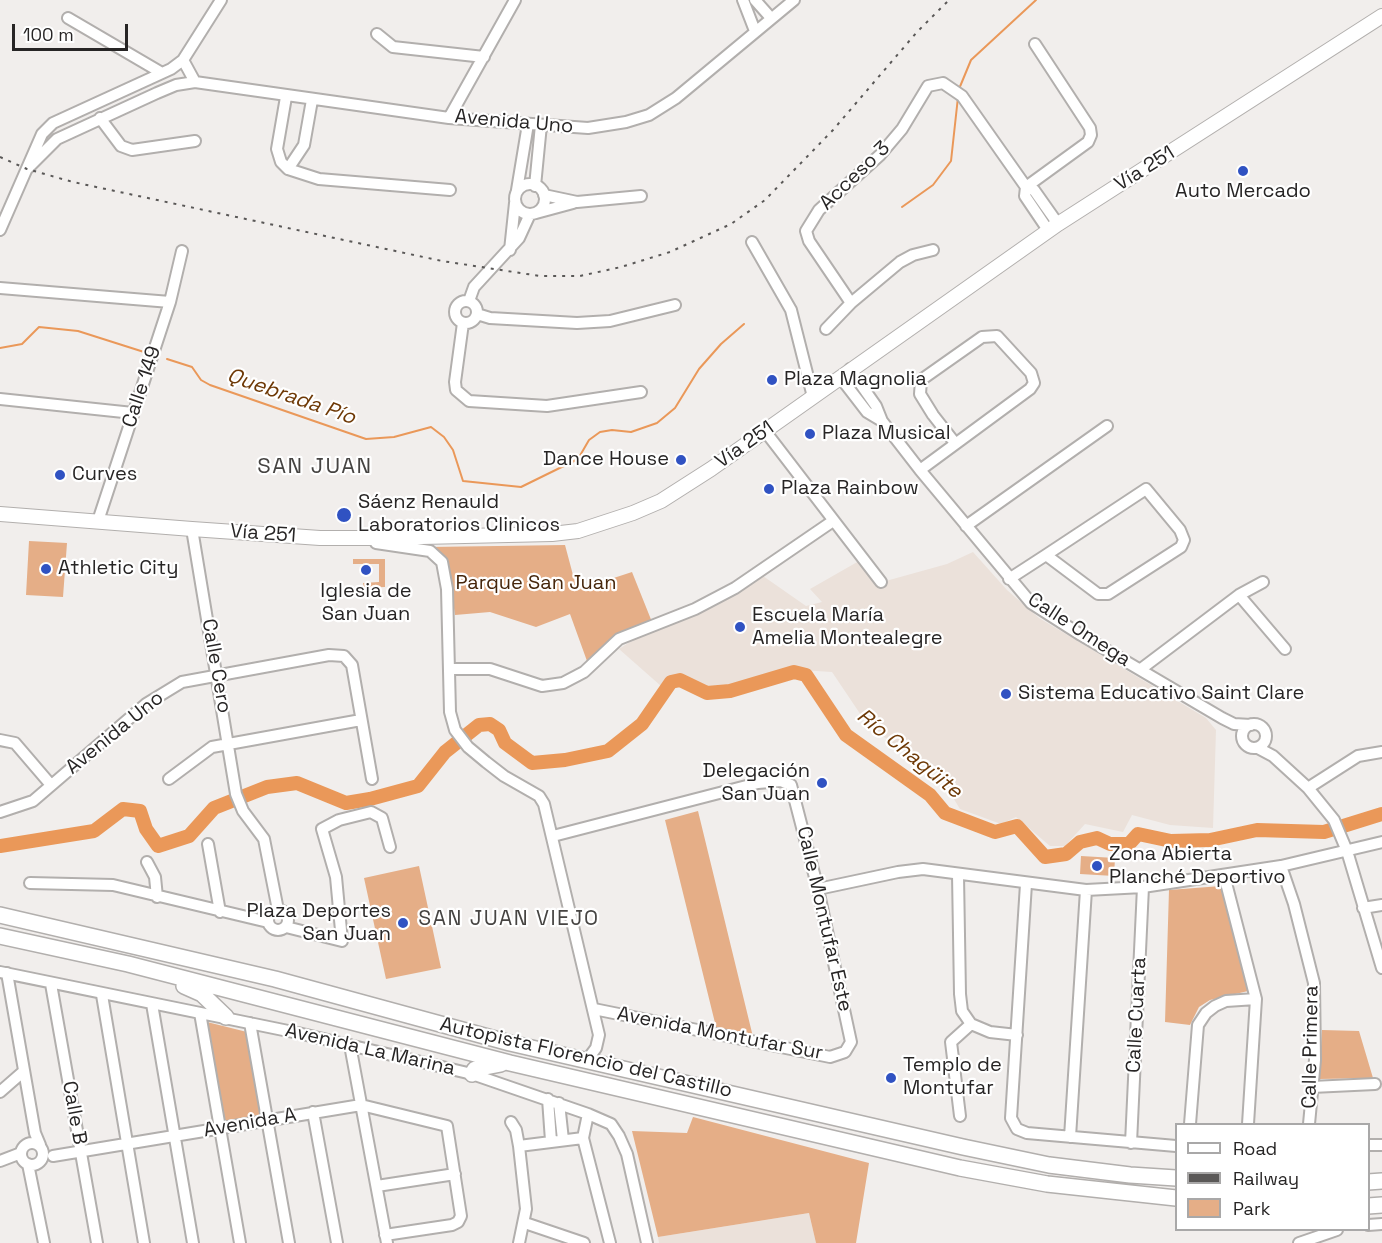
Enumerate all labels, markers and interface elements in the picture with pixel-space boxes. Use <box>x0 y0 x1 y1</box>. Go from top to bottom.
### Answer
scale bar <box>15 12 130 50</box>
text: 100 m <box>23 23 74 46</box>
street label: Avenida Uno <box>454 105 574 139</box>
street label: Acceso 3 <box>815 137 895 215</box>
street label: Vía 251 <box>1111 141 1179 197</box>
marker: Auto Mercado <box>1236 164 1250 178</box>
place label: Auto Mercado <box>1175 180 1311 204</box>
street label: Calle 149 <box>118 343 166 431</box>
water label: Quebrada Pío <box>224 363 358 431</box>
place label: Plaza Magnolia <box>784 368 927 392</box>
marker: Plaza Magnolia <box>765 373 779 387</box>
street label: Vía 251 <box>711 416 779 474</box>
place label: Plaza Musical <box>822 422 951 446</box>
marker: Plaza Musical <box>803 427 817 441</box>
place label: Dance House <box>543 448 669 472</box>
marker: Dance House <box>674 453 688 467</box>
district label: SAN JUAN <box>257 454 373 480</box>
place label: Curves <box>72 463 137 487</box>
marker: Curves <box>53 468 67 482</box>
place label: Plaza Rainbow <box>781 477 919 501</box>
marker: Plaza Rainbow <box>762 482 776 496</box>
place label: Sáenz Renauld Laboratorios Clinicos <box>358 491 560 538</box>
marker: Sáenz Renauld Laboratorios Clinicos <box>335 506 353 524</box>
street label: Vía 251 <box>229 520 297 548</box>
place label: Athletic City <box>58 557 178 581</box>
marker: Athletic City <box>39 562 53 576</box>
marker: Iglesia de San Juan <box>359 563 373 577</box>
park label: Parque San Juan <box>455 572 617 596</box>
place label: Iglesia de San Juan <box>320 580 412 627</box>
street label: Calle Omega <box>1023 588 1135 672</box>
place label: Escuela María Amelia Montealegre <box>752 604 942 651</box>
street label: Calle Cero <box>196 617 236 715</box>
marker: Escuela María Amelia Montealegre <box>733 620 747 634</box>
place label: Sistema Educativo Saint Clare <box>1018 682 1304 706</box>
street label: Avenida Uno <box>61 686 169 780</box>
marker: Sistema Educativo Saint Clare <box>999 687 1013 701</box>
water label: Río Chagüite <box>851 704 967 804</box>
place label: Delegación San Juan <box>703 760 810 807</box>
marker: Delegación San Juan <box>815 776 829 790</box>
street label: Calle Montufar Este <box>791 824 857 1014</box>
place label: Zona Abierta Planché Deportivo <box>1109 843 1286 890</box>
marker: Zona Abierta Planché Deportivo <box>1090 859 1104 873</box>
place label: Plaza Deportes San Juan <box>246 900 391 947</box>
district label: SAN JUAN VIEJO <box>418 906 600 932</box>
marker: Plaza Deportes San Juan <box>396 916 410 930</box>
street label: Calle Cuarta <box>1122 957 1152 1073</box>
street label: Calle Primera <box>1298 985 1324 1109</box>
street label: Avenida Montufar Sur <box>615 1002 825 1066</box>
street label: Autopista Florencio del Castillo <box>438 1013 734 1103</box>
street label: Avenida La Marina <box>283 1019 457 1081</box>
place label: Templo de Montufar <box>903 1054 1002 1101</box>
marker: Templo de Montufar <box>884 1071 898 1085</box>
street label: Calle B <box>57 1079 91 1147</box>
street label: Avenida A <box>202 1103 298 1143</box>
legend <box>1175 1123 1370 1231</box>
text: Road <box>1233 1137 1277 1160</box>
text: Railway <box>1233 1167 1299 1190</box>
text: Park <box>1233 1197 1270 1220</box>

